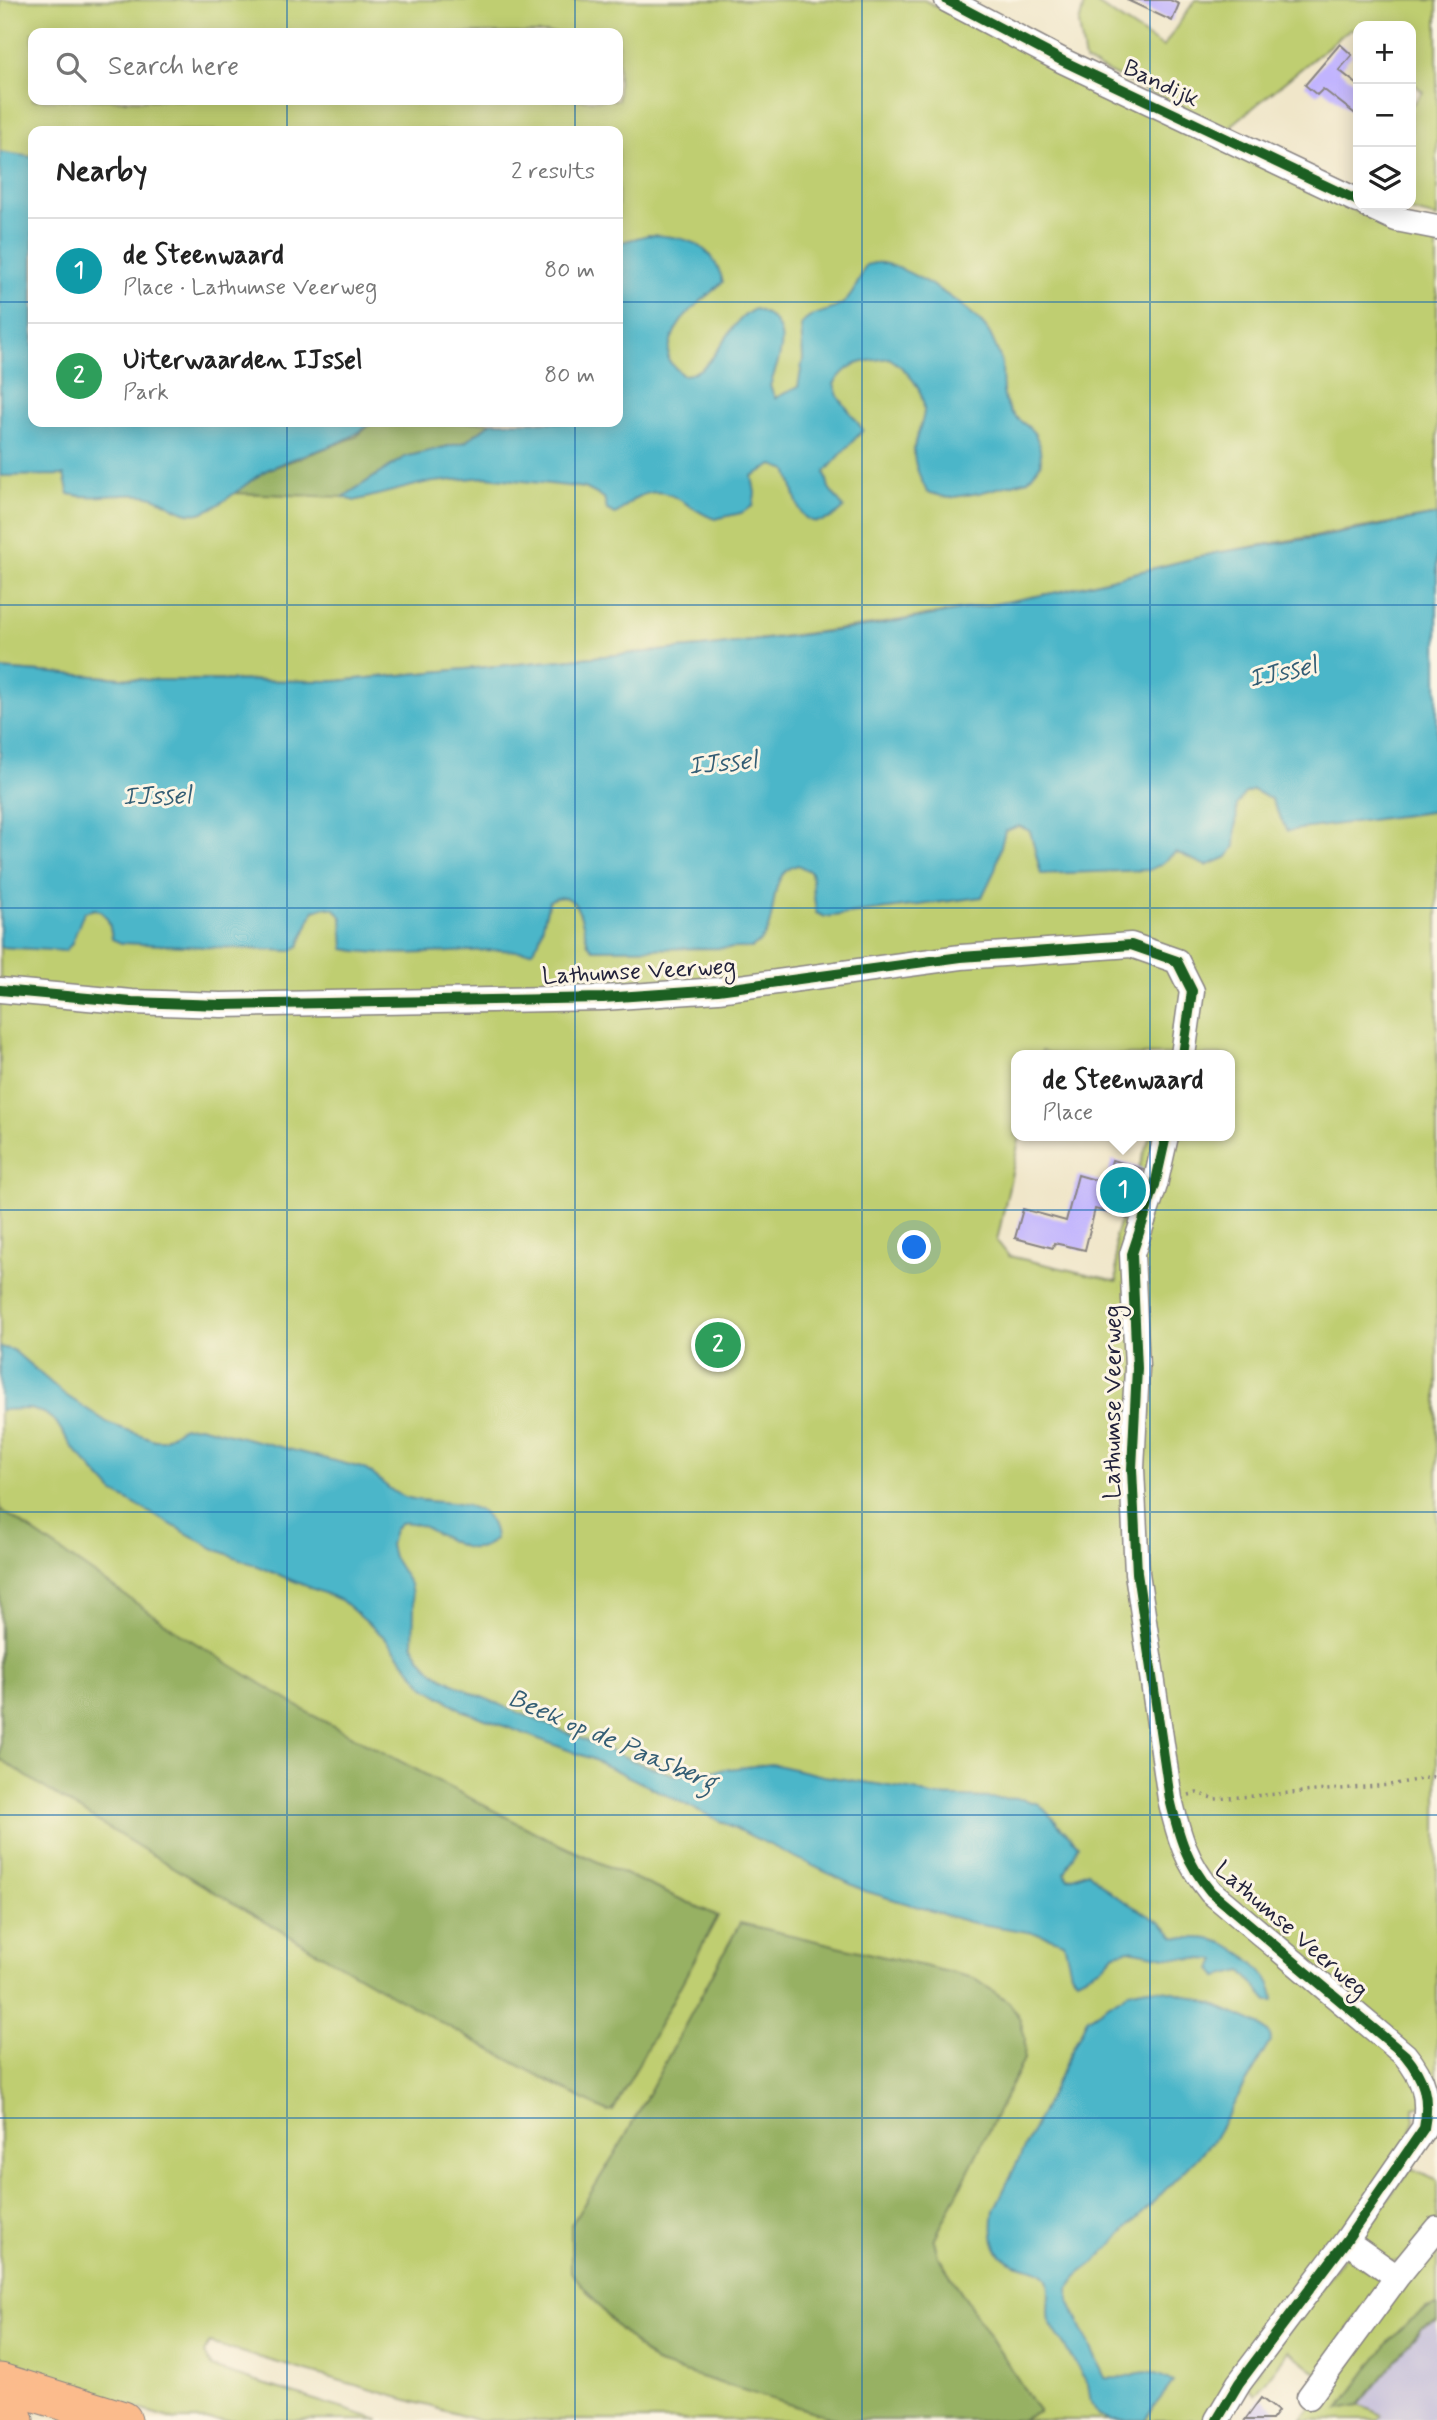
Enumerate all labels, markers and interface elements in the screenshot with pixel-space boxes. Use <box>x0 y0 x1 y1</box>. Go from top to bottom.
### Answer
map controls <box>1353 21 1416 210</box>
button: + <box>1353 21 1416 84</box>
search box <box>28 28 623 105</box>
icon: search <box>52 48 90 86</box>
text: Search here <box>108 50 239 84</box>
street label: Bandijk <box>1118 53 1204 115</box>
button: − <box>1353 84 1416 147</box>
button: layers <box>1353 147 1416 210</box>
text: Nearby <box>56 152 147 191</box>
text: 2 results <box>511 157 595 187</box>
text: de Steenwaard <box>123 239 284 273</box>
text: 1 <box>74 256 84 286</box>
text: 80 m <box>544 256 595 286</box>
text: Place · Lathumse Veerweg <box>123 273 377 303</box>
text: Uiterwaarden IJssel <box>123 344 362 378</box>
text: 2 <box>73 361 85 391</box>
text: 80 m <box>544 361 595 391</box>
text: Park <box>123 378 169 408</box>
water label: IJssel <box>1246 649 1322 697</box>
water label: IJssel <box>687 744 760 784</box>
water label: IJssel <box>122 779 193 815</box>
street label: Lathumse Veerweg <box>541 951 737 995</box>
popup <box>1011 1050 1235 1141</box>
text: de Steenwaard <box>1043 1064 1203 1098</box>
text: Place <box>1043 1098 1093 1128</box>
pin: 1 <box>1100 1164 1146 1216</box>
your location <box>897 1230 931 1264</box>
street label: Lathumse Veerweg <box>1098 1305 1131 1499</box>
pin: 2 <box>695 1319 741 1371</box>
water label: Beek op de Paasberg <box>501 1682 724 1804</box>
street label: Lathumse Veerweg <box>1206 1855 1374 2007</box>

